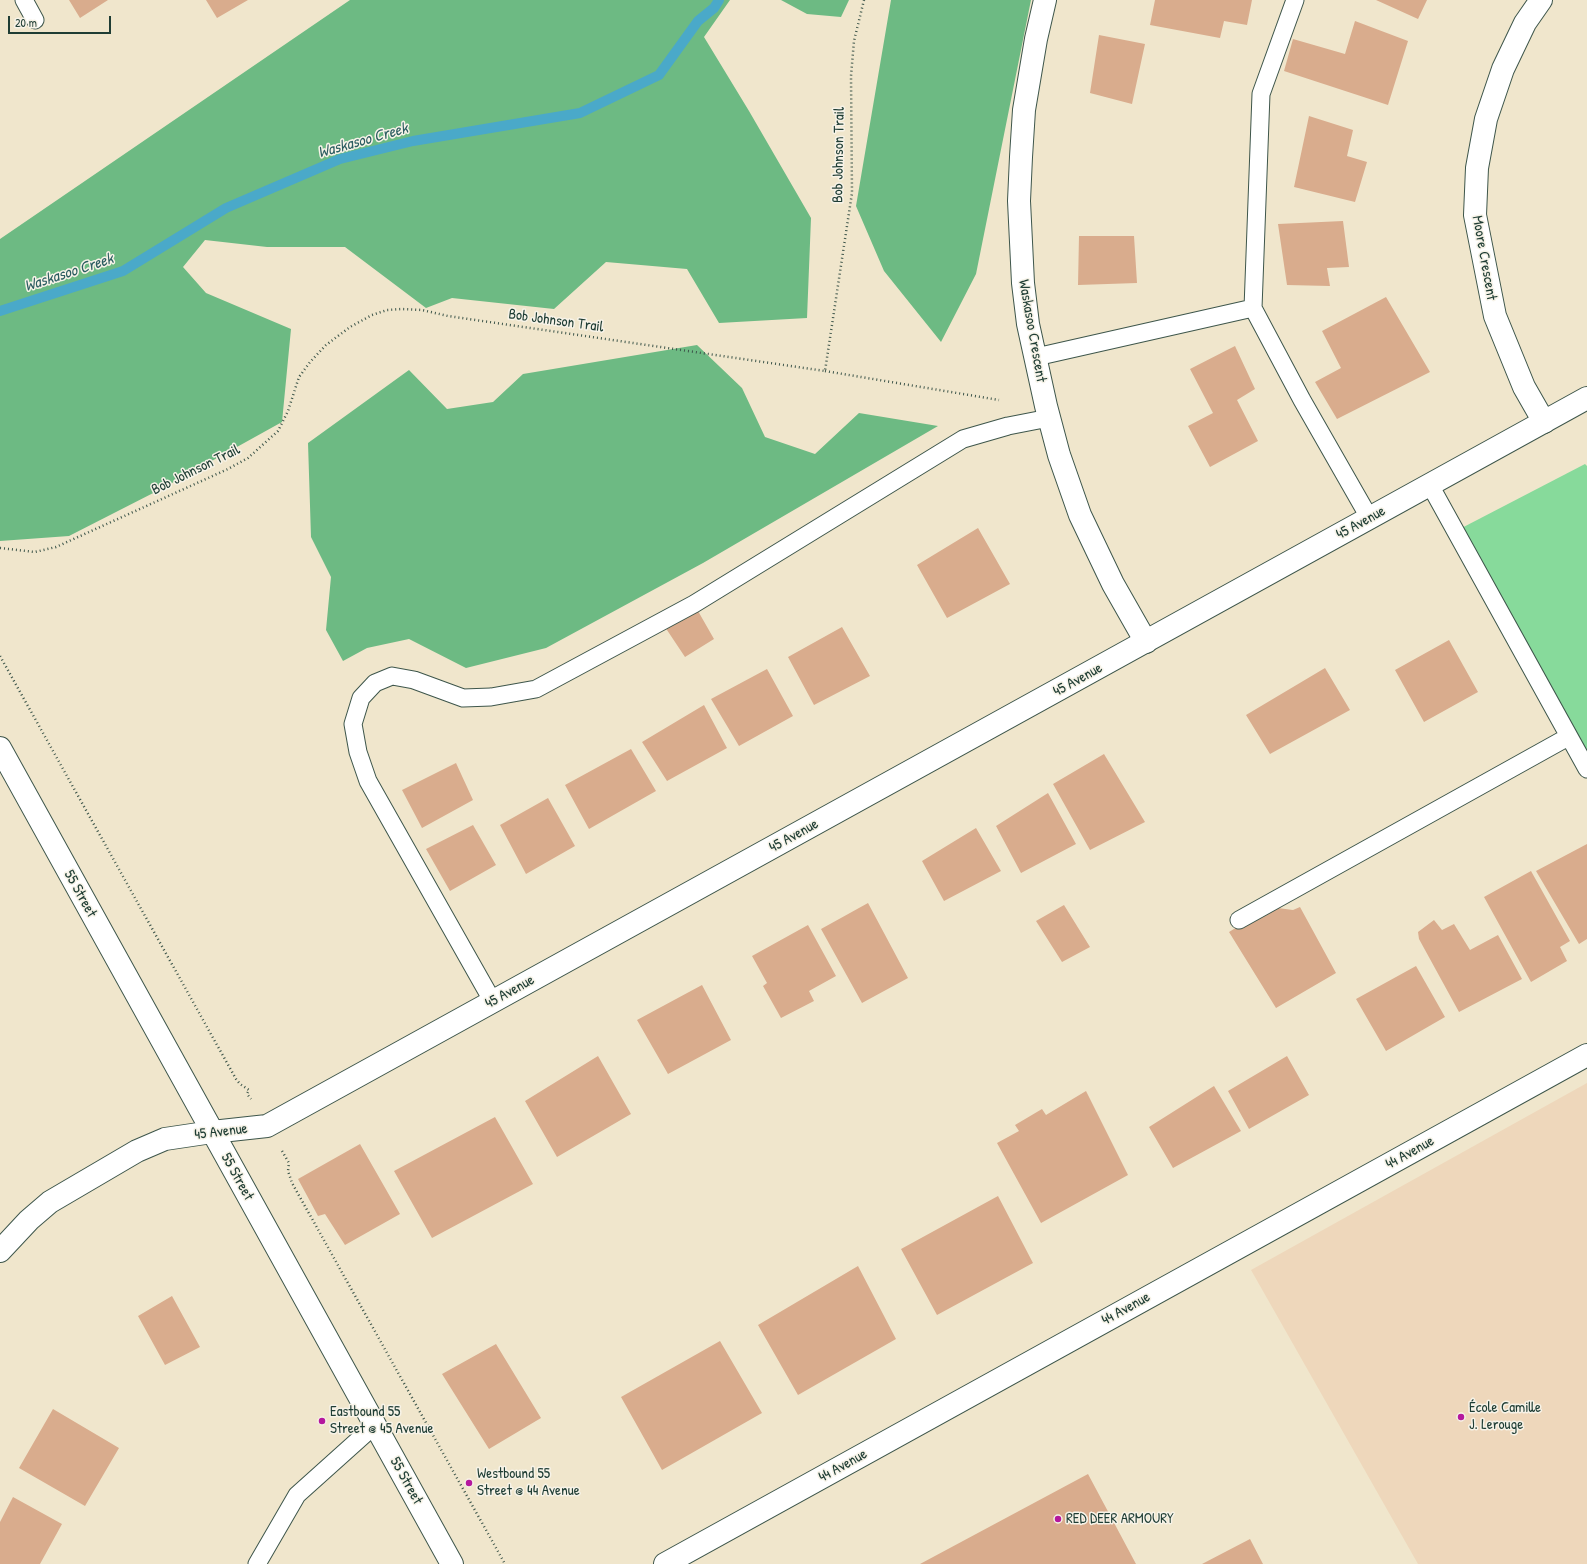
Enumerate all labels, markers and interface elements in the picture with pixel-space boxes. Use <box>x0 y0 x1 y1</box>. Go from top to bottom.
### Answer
scale bar <box>10 8 113 34</box>
text: 20 m <box>15 14 37 31</box>
street label: Bob Johnson Trail <box>829 107 849 203</box>
water label: Waskasoo Creek <box>316 119 410 163</box>
street label: Moore Crescent <box>1468 214 1500 302</box>
water label: Waskasoo Creek <box>22 250 116 296</box>
street label: Waskasoo Crescent <box>1014 278 1050 384</box>
street label: Bob Johnson Trail <box>507 305 605 337</box>
street label: Bob Johnson Trail <box>149 441 243 499</box>
street label: 45 Avenue <box>1333 502 1389 544</box>
street label: 45 Avenue <box>1050 659 1106 701</box>
street label: 45 Avenue <box>766 815 822 857</box>
street label: 55 Street <box>60 867 100 921</box>
street label: 45 Avenue <box>482 971 538 1013</box>
street label: 45 Avenue <box>193 1120 249 1144</box>
street label: 44 Avenue <box>1383 1132 1437 1174</box>
street label: 55 Street <box>217 1150 257 1204</box>
street label: 44 Avenue <box>1099 1288 1153 1330</box>
place label: École Camille J. Lerouge <box>1469 1399 1541 1434</box>
place label: Eastbound 55 Street @ 45 Avenue <box>330 1403 434 1438</box>
marker: École Camille J. Lerouge <box>1456 1412 1466 1422</box>
marker: Eastbound 55 Street @ 45 Avenue <box>317 1416 327 1426</box>
street label: 44 Avenue <box>816 1445 870 1487</box>
street label: 55 Street <box>386 1454 426 1508</box>
place label: Westbound 55 Street @ 44 Avenue <box>477 1465 580 1500</box>
marker: Westbound 55 Street @ 44 Avenue <box>464 1478 474 1488</box>
place label: RED DEER ARMOURY <box>1066 1510 1174 1528</box>
marker: RED DEER ARMOURY <box>1053 1514 1063 1524</box>

